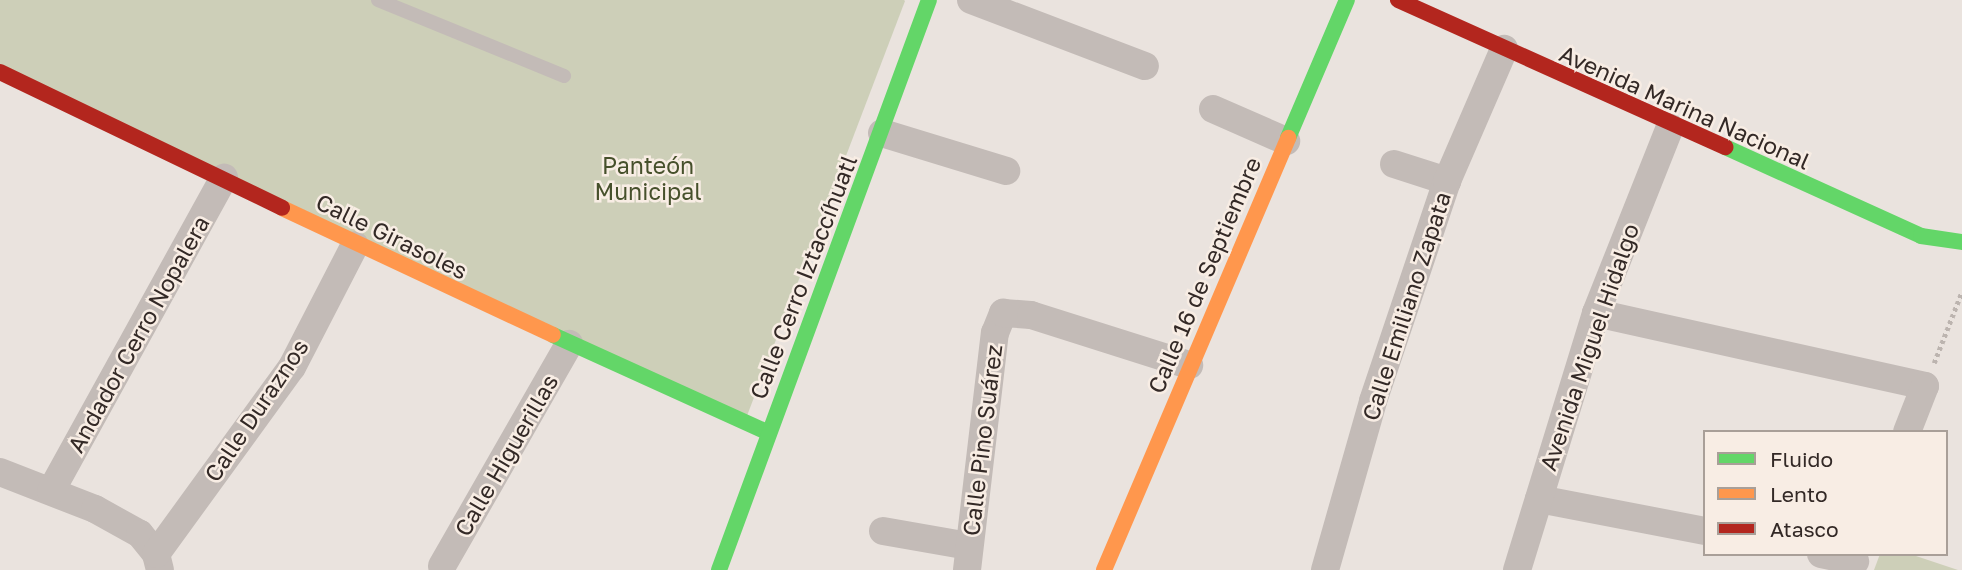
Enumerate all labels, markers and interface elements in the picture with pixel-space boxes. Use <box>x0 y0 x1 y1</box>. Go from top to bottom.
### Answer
street label: Avenida Marina Nacional <box>1555 39 1815 175</box>
park label: Panteón Municipal <box>594 151 702 205</box>
street label: Calle Cerro Iztaccíhuatl <box>744 151 862 403</box>
street label: Calle 16 de Septiembre <box>1142 153 1266 397</box>
street label: Calle Girasoles <box>312 187 472 285</box>
street label: Calle Emiliano Zapata <box>1356 188 1456 424</box>
street label: Andador Cerro Nopalera <box>61 211 215 457</box>
street label: Avenida Miguel Hidalgo <box>1534 220 1644 474</box>
street label: Calle Duraznos <box>198 334 314 486</box>
street label: Calle Pino Suárez <box>957 343 1007 537</box>
street label: Calle Higuerillas <box>448 369 564 541</box>
legend <box>1703 430 1948 556</box>
text: Fluido <box>1770 446 1833 472</box>
text: Lento <box>1770 481 1828 507</box>
text: Atasco <box>1770 516 1839 542</box>

